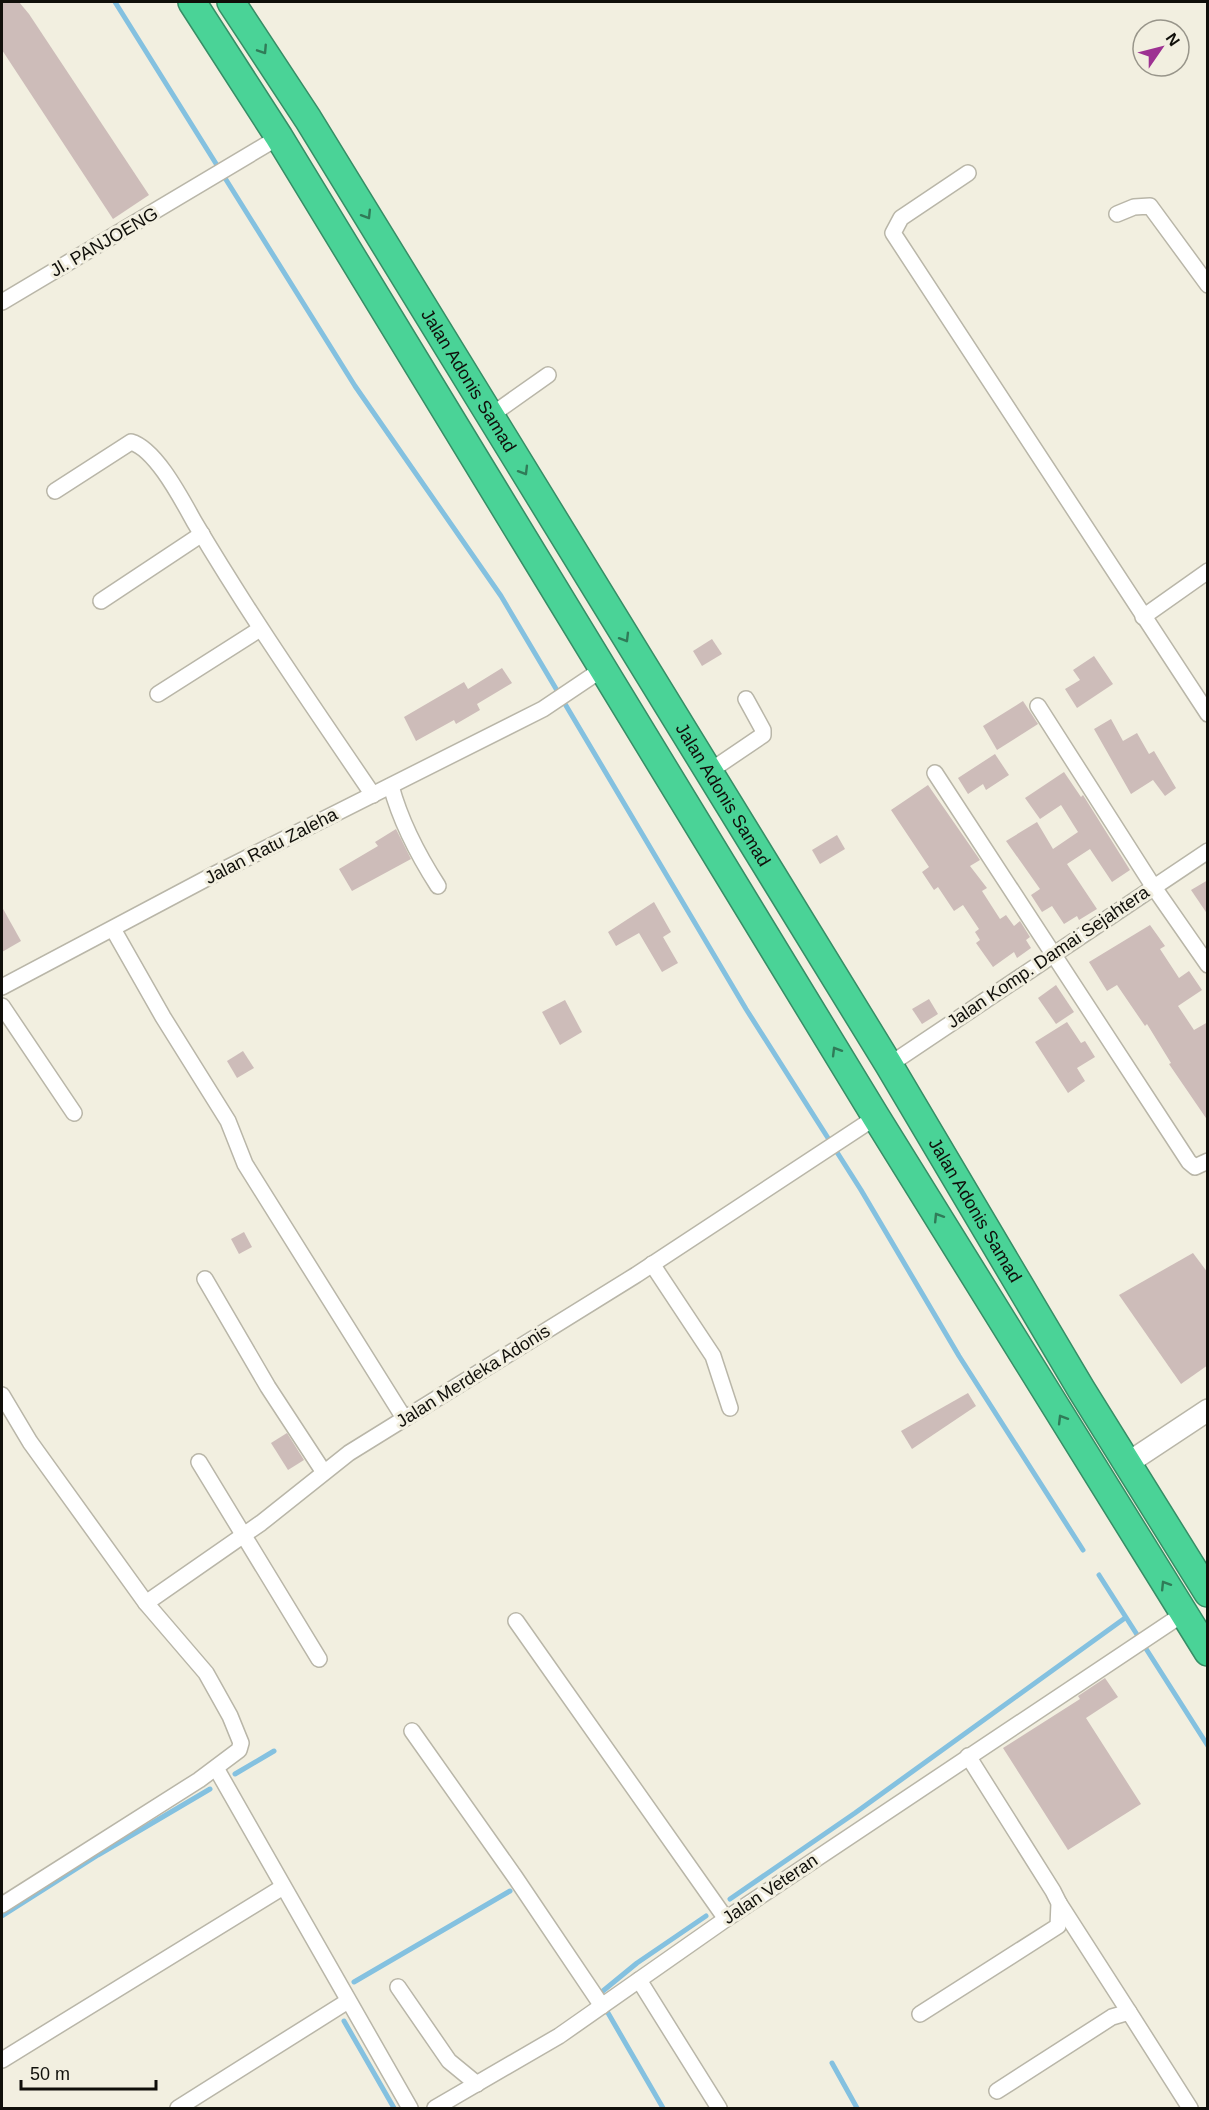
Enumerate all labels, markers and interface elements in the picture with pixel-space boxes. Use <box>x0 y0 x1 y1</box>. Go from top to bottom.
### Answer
north arrow <box>1131 18 1191 78</box>
text: N <box>1163 30 1183 49</box>
one-way arrow <box>256 44 267 55</box>
street label: Jl. PANJOENG <box>47 203 161 281</box>
one-way arrow <box>359 209 371 219</box>
street label: Jalan Adonis Samad <box>417 305 520 456</box>
one-way arrow <box>516 465 528 475</box>
one-way arrow <box>617 632 629 642</box>
street label: Jalan Adonis Samad <box>671 719 774 870</box>
street label: Jalan Ratu Zaleha <box>201 803 342 888</box>
street label: Jalan Komp. Damai Sejahtera <box>943 881 1154 1032</box>
one-way arrow <box>831 1047 843 1057</box>
street label: Jalan Adonis Samad <box>925 1134 1025 1286</box>
one-way arrow <box>935 1213 946 1224</box>
street label: Jalan Merdeka Adonis <box>393 1321 553 1431</box>
one-way arrow <box>1058 1415 1070 1425</box>
one-way arrow <box>1160 1581 1172 1591</box>
street label: Jalan Veteran <box>719 1850 821 1928</box>
scale bar <box>21 2053 156 2091</box>
text: 50 m <box>30 2064 70 2084</box>

